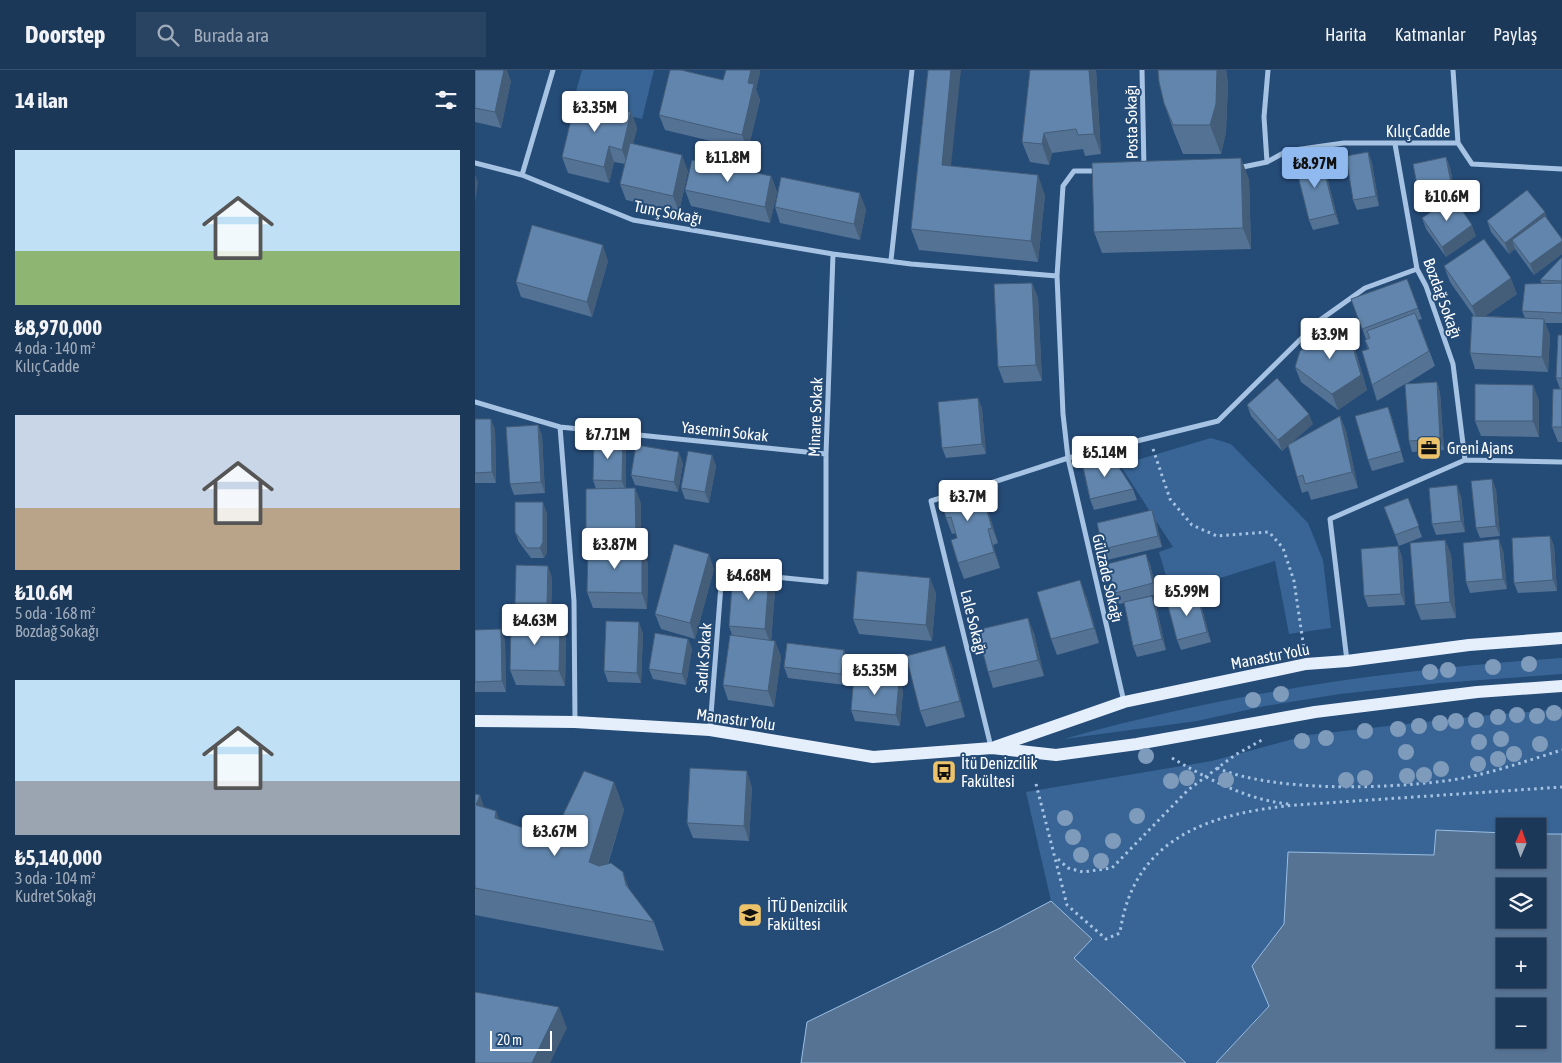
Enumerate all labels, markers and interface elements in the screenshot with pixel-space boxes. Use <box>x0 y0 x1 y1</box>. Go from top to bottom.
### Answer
search box <box>136 12 486 57</box>
text: Doorstep <box>25 21 106 48</box>
icon: search <box>154 21 182 49</box>
text: Burada ara <box>194 24 269 46</box>
text: Harita <box>1325 24 1367 45</box>
text: Katmanlar <box>1395 24 1465 45</box>
text: Paylaş <box>1493 24 1537 45</box>
street label: Posta Sokağı <box>1121 85 1142 159</box>
icon: filters <box>432 86 460 114</box>
text: 14 ilan <box>15 88 68 112</box>
pin: ₺3.35M <box>554 90 636 133</box>
text: ₺3.35M <box>573 98 617 116</box>
street label: Kılıç Cadde <box>1386 122 1450 141</box>
pin: ₺11.8M <box>687 140 769 183</box>
pin: ₺8.97M <box>1274 146 1356 189</box>
text: ₺11.8M <box>706 148 750 166</box>
text: ₺8.97M <box>1293 154 1337 172</box>
pin: ₺10.6M <box>1406 180 1488 222</box>
icon: home <box>193 183 283 273</box>
text: ₺10.6M <box>1425 187 1469 205</box>
street label: Tunç Sokağı <box>632 197 704 228</box>
street label: Bozdağ Sokağı <box>1419 255 1466 341</box>
text: ₺8,970,000 <box>15 315 102 339</box>
pin: ₺3.9M <box>1295 318 1365 360</box>
text: ₺3.9M <box>1312 325 1348 343</box>
text: 4 oda · 140 m² <box>15 339 96 357</box>
text: Kılıç Cadde <box>15 357 80 375</box>
street label: Minare Sokak <box>805 377 825 457</box>
street label: Yasemin Sokak <box>681 417 769 445</box>
pin: ₺7.71M <box>567 418 649 460</box>
text: ₺7.71M <box>586 425 630 443</box>
office icon: Greni̇ Ajans <box>1416 435 1442 461</box>
pin: ₺5.14M <box>1064 436 1146 478</box>
place label: Greni̇ Ajans <box>1447 439 1514 458</box>
text: ₺5.14M <box>1083 443 1127 461</box>
icon: home <box>193 448 283 538</box>
pin: ₺3.7M <box>933 480 1003 522</box>
text: ₺3.7M <box>950 487 986 505</box>
pin: ₺3.87M <box>574 528 656 570</box>
street label: Gülzade Sokağı <box>1088 532 1127 624</box>
text: ₺3.87M <box>593 535 637 553</box>
pin: ₺4.68M <box>708 558 790 601</box>
text: ₺4.68M <box>727 566 771 584</box>
pin: ₺5.99M <box>1146 574 1228 617</box>
text: ₺10.6M <box>15 580 73 604</box>
text: ₺5.99M <box>1165 582 1209 600</box>
street label: Lale Sokağı <box>956 588 991 657</box>
text: 5 oda · 168 m² <box>15 604 96 622</box>
pin: ₺4.63M <box>494 604 576 646</box>
text: ₺4.63M <box>513 611 557 629</box>
text: Bozdağ Sokağı <box>15 622 99 640</box>
street label: Sadık Sokak <box>692 622 714 694</box>
street label: Manastır Yolu <box>1229 640 1311 672</box>
pin: ₺5.35M <box>834 654 916 696</box>
text: ₺5.35M <box>853 661 897 679</box>
street label: Manastır Yolu <box>695 705 777 733</box>
icon: home <box>193 713 283 803</box>
place label: İtü Denizcilik Fakültesi <box>961 754 1037 790</box>
bus stop icon: İtü Denizcilik Fakültesi <box>931 759 957 785</box>
pin: ₺3.67M <box>514 814 596 857</box>
north arrow <box>1496 818 1546 868</box>
map controls <box>1496 818 1546 1048</box>
text: ₺3.67M <box>533 822 577 840</box>
text: ₺5,140,000 <box>15 845 102 869</box>
text: 3 oda · 104 m² <box>15 869 96 887</box>
button: layers <box>1496 878 1546 928</box>
text: Kudret Sokağı <box>15 887 96 905</box>
place label: İTÜ Denizcilik Fakültesi <box>767 897 848 933</box>
school or university icon: İTÜ Denizcilik Fakültesi <box>737 902 763 928</box>
button: + <box>1496 938 1546 988</box>
button: − <box>1496 998 1546 1048</box>
scale bar <box>490 1028 553 1051</box>
text: 20 m <box>497 1032 522 1048</box>

